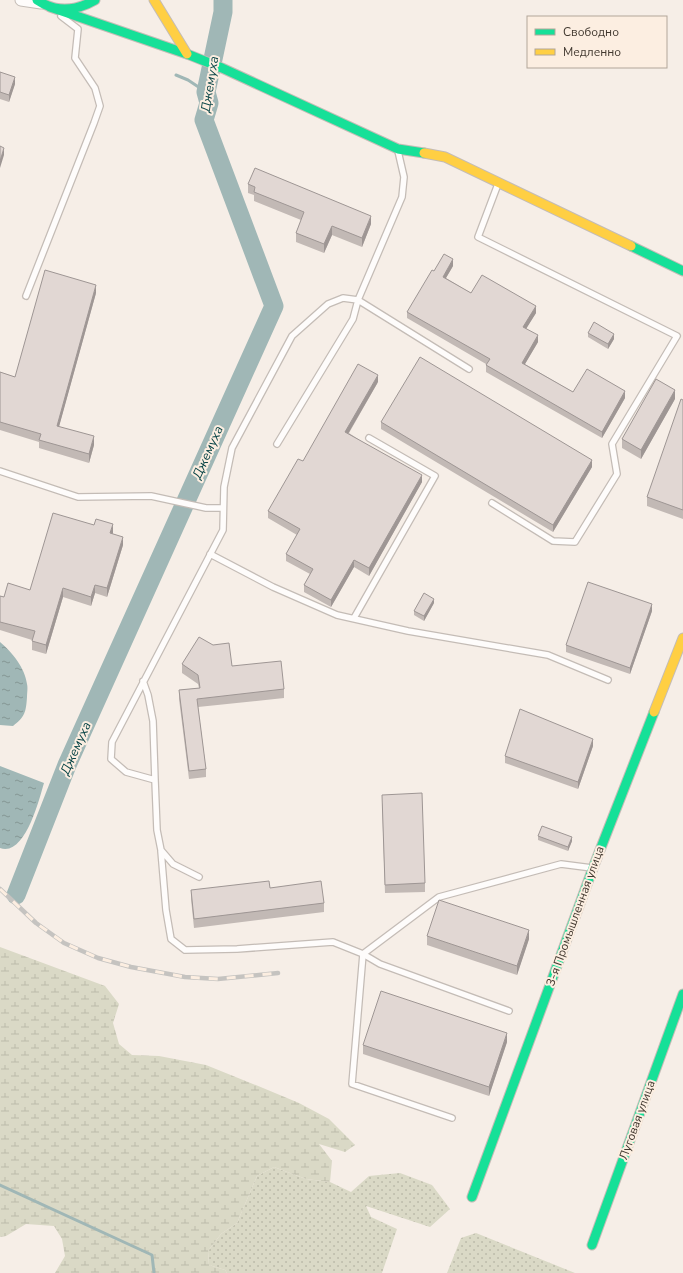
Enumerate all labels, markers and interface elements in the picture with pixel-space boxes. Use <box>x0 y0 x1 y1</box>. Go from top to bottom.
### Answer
legend <box>527 16 667 68</box>
text: Свободно <box>563 24 619 40</box>
text: Медленно <box>563 44 621 60</box>
water label: Джемуха <box>197 55 223 114</box>
water label: Джемуха <box>188 423 228 483</box>
water label: Джемуха <box>56 719 96 779</box>
street label: 3-я Промышленная улица <box>542 844 608 988</box>
street label: Луговая улица <box>615 1078 659 1162</box>

